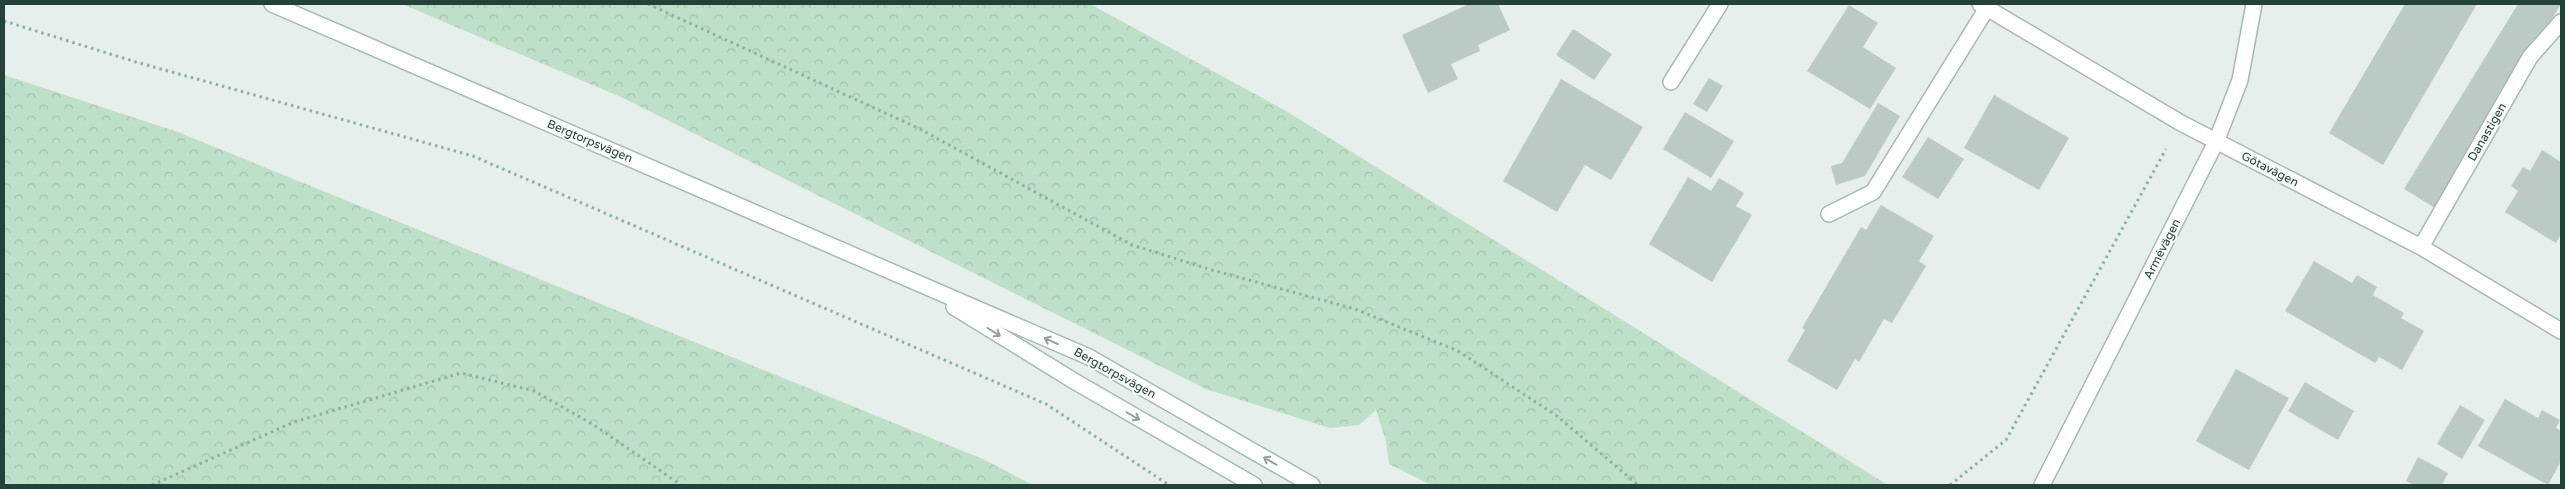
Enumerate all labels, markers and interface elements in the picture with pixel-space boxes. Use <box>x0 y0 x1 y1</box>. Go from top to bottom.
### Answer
street label: Danastigen <box>2465 101 2509 163</box>
street label: Bergtorpsvägen <box>545 117 635 165</box>
street label: Götavägen <box>2239 149 2301 189</box>
street label: Armévägen <box>2141 216 2183 282</box>
one-way arrow <box>987 327 1001 337</box>
one-way arrow <box>1044 335 1059 345</box>
street label: Bergtorpsvägen <box>1072 345 1158 401</box>
one-way arrow <box>1126 411 1140 421</box>
one-way arrow <box>1263 456 1278 465</box>

